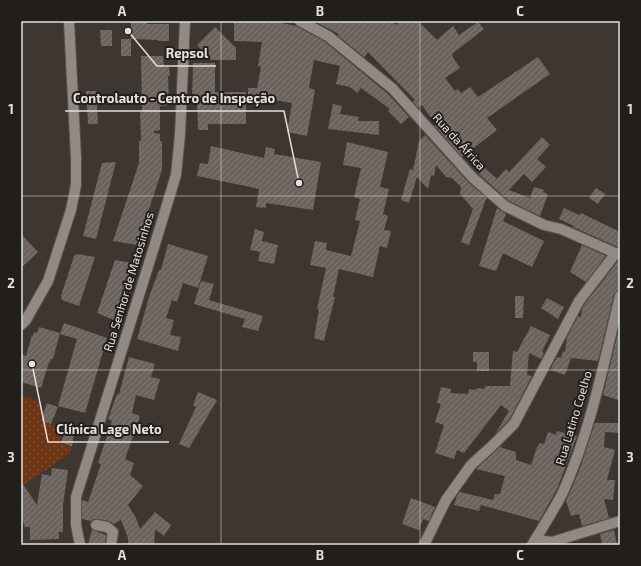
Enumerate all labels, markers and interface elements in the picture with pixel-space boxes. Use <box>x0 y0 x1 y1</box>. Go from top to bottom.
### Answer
text: A <box>118 3 127 19</box>
text: B <box>316 3 324 19</box>
text: C <box>516 3 524 19</box>
callout: Repsol <box>157 41 216 66</box>
text: Repsol <box>166 45 209 61</box>
callout: Controlauto - Centro de Inspeção <box>65 86 284 111</box>
text: Controlauto - Centro de Inspeção <box>73 90 275 107</box>
text: 1 <box>8 101 14 117</box>
text: 1 <box>627 101 633 117</box>
street label: Rua da África <box>431 110 489 173</box>
street label: Rua Senhor de Matosinhos <box>100 210 156 353</box>
text: 2 <box>7 275 15 291</box>
text: 2 <box>626 275 634 291</box>
street label: Rua Latino Coelho <box>552 369 594 466</box>
callout: Clínica Lage Neto <box>48 417 169 442</box>
text: Clínica Lage Neto <box>56 421 162 437</box>
text: 3 <box>7 449 15 465</box>
text: 3 <box>626 449 634 465</box>
text: A <box>118 547 127 563</box>
text: B <box>316 547 324 563</box>
text: C <box>516 547 524 563</box>

